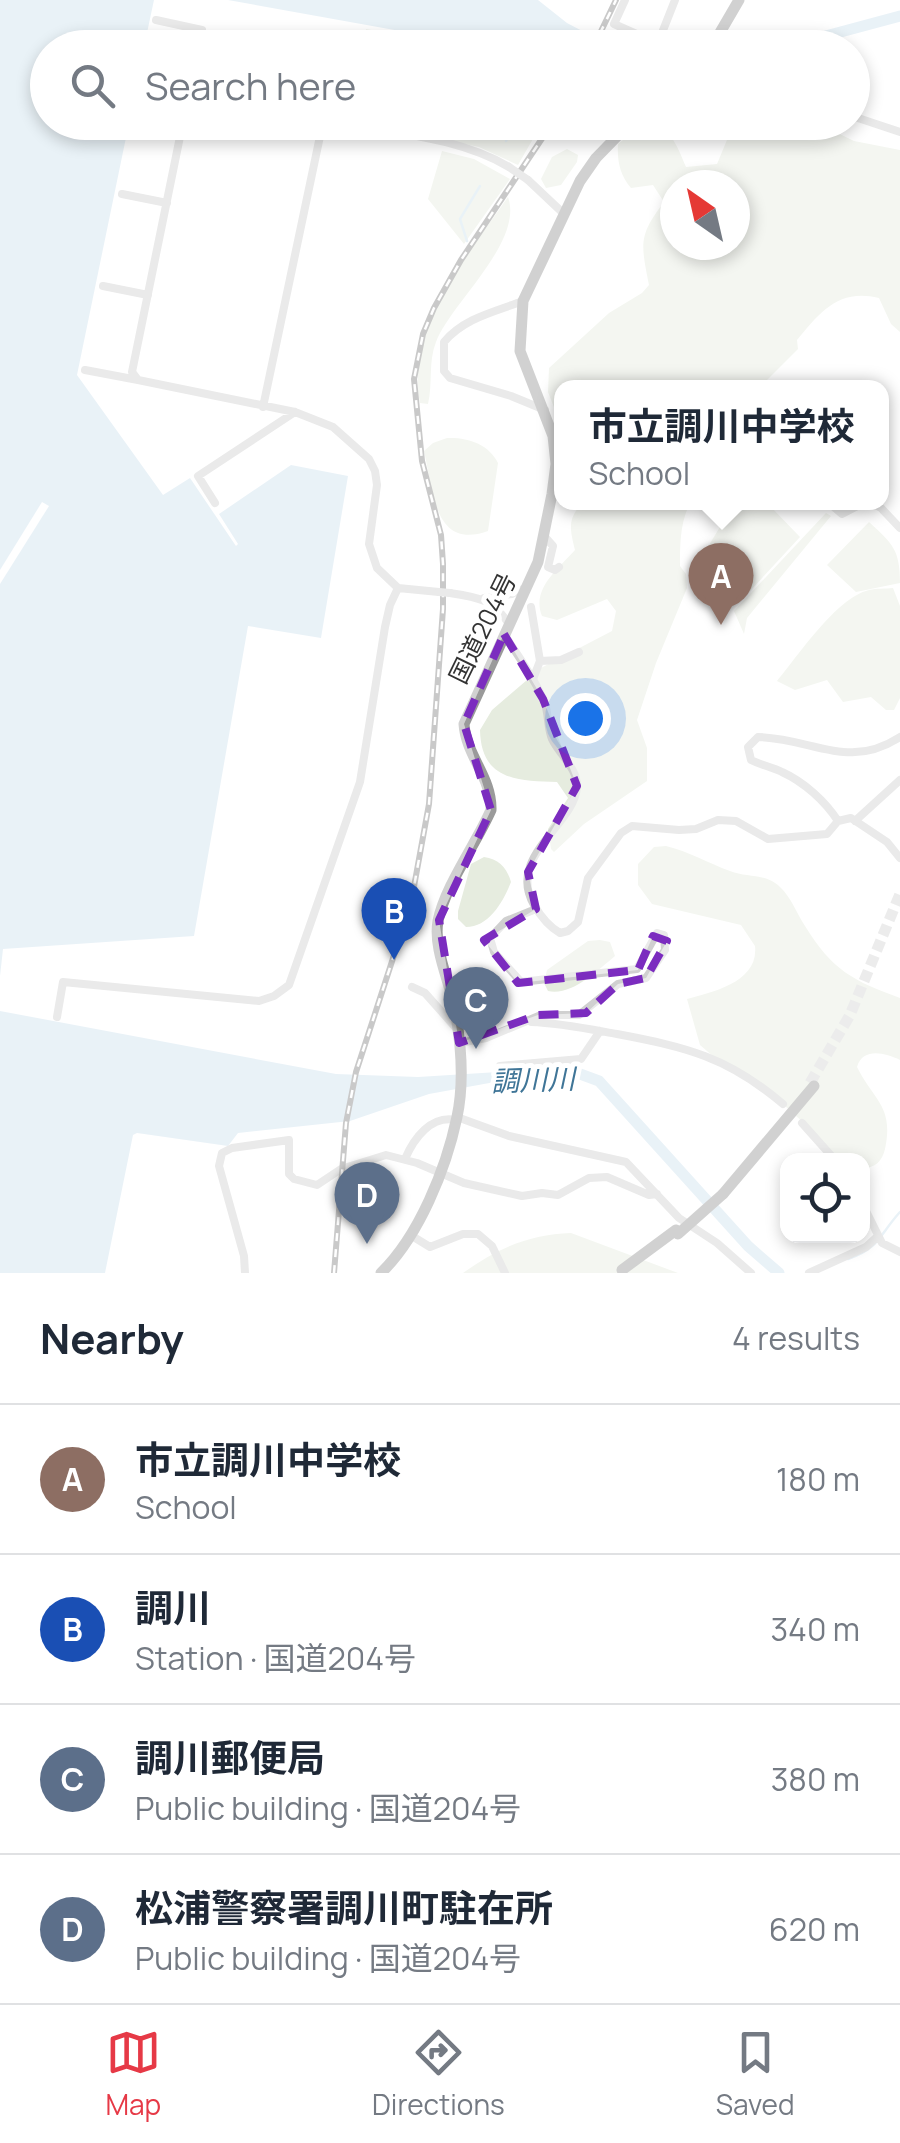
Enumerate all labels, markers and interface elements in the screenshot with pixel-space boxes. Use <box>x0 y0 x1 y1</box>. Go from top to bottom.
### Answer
search box <box>30 30 870 140</box>
icon: search <box>65 58 120 113</box>
text: Search here <box>145 59 356 111</box>
north arrow <box>660 170 750 260</box>
popup <box>554 380 889 510</box>
text: 市立調川中学校 <box>588 399 855 451</box>
text: School <box>588 451 690 495</box>
pin: A <box>688 542 754 625</box>
street label: 国道204号 <box>440 567 524 689</box>
your location <box>560 693 611 744</box>
pin: B <box>362 878 426 960</box>
pin: C <box>444 966 508 1049</box>
water label: 調川川 <box>490 1058 579 1099</box>
map controls <box>780 1153 870 1243</box>
button: locate <box>780 1153 870 1243</box>
pin: D <box>334 1162 400 1244</box>
text: Nearby <box>40 1309 184 1367</box>
text: 4 results <box>732 1316 860 1360</box>
text: 市立調川中学校 <box>135 1433 401 1485</box>
text: A <box>62 1457 83 1501</box>
text: 180 m <box>776 1457 860 1501</box>
text: School <box>135 1485 237 1529</box>
text: 調川 <box>135 1581 211 1633</box>
text: B <box>62 1607 83 1651</box>
text: 340 m <box>770 1607 860 1651</box>
text: Station · 国道204号 <box>135 1636 416 1680</box>
text: 調川郵便局 <box>135 1731 325 1783</box>
text: C <box>61 1757 84 1801</box>
text: 380 m <box>771 1757 860 1801</box>
text: Public building · 国道204号 <box>135 1786 521 1830</box>
text: 松浦警察署調川町駐在所 <box>135 1881 553 1933</box>
text: D <box>61 1907 84 1951</box>
text: 620 m <box>769 1907 860 1951</box>
text: Public building · 国道204号 <box>135 1936 521 1980</box>
tab: Map <box>105 2025 161 2123</box>
tab: Directions <box>372 2025 505 2123</box>
tab: Saved <box>716 2025 795 2123</box>

